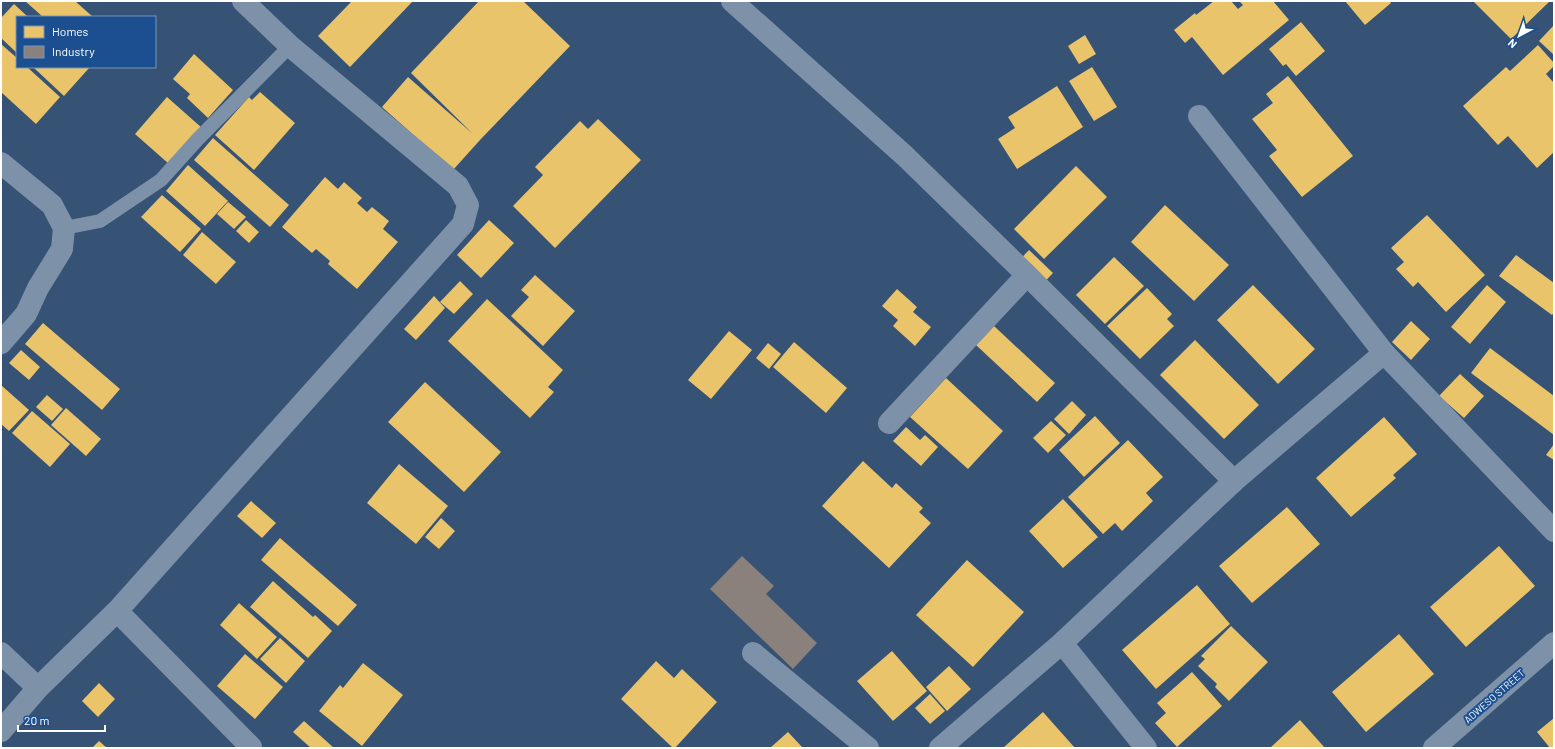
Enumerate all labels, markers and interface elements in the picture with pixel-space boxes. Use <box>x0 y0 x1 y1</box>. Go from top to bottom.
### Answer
legend <box>16 16 156 68</box>
north arrow <box>1499 16 1539 56</box>
text: Homes <box>52 24 89 38</box>
text: N <box>1505 37 1519 51</box>
text: Industry <box>52 44 95 58</box>
street label: ADWESO STREET <box>1461 666 1527 725</box>
scale bar <box>18 707 105 733</box>
text: 20 m <box>24 713 50 727</box>

